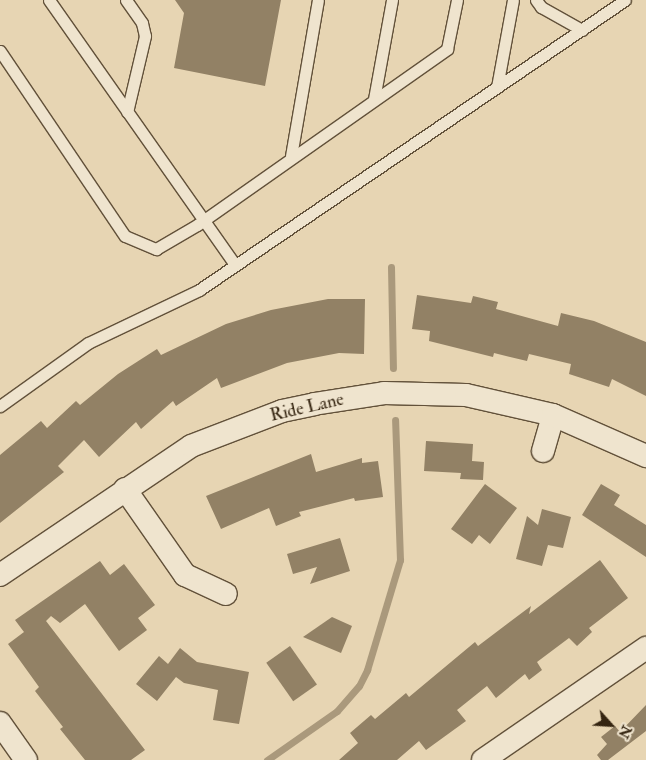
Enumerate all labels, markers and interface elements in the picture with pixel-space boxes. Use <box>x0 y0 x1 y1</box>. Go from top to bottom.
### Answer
street label: Ride Lane <box>268 389 346 427</box>
north arrow <box>586 700 636 750</box>
text: N <box>615 722 635 741</box>

